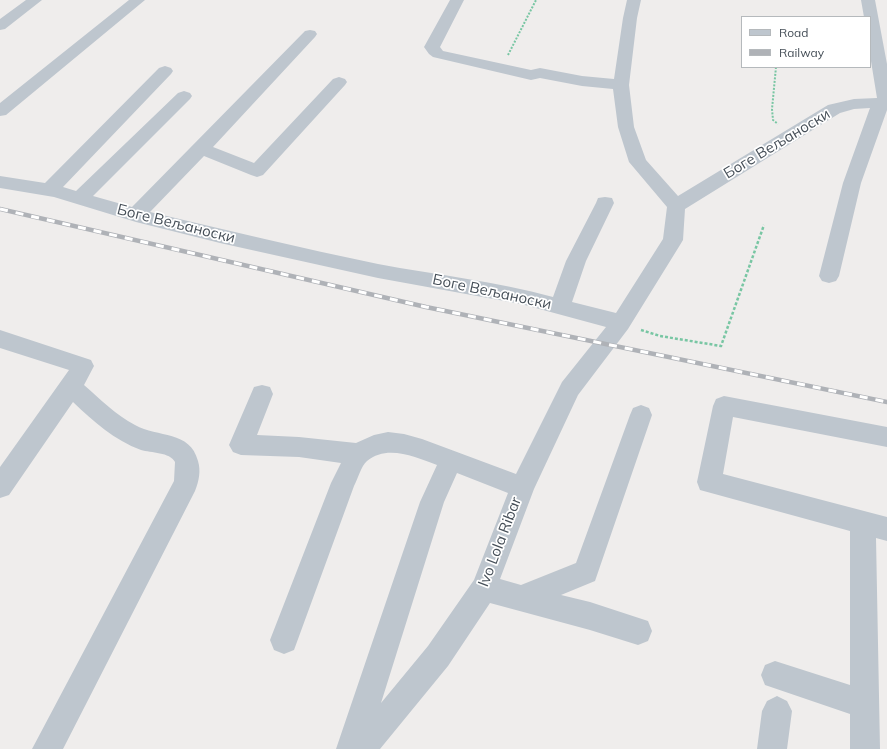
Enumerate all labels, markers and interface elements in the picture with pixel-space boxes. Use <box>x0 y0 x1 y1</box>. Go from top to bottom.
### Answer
legend <box>741 16 871 68</box>
text: Road <box>779 25 808 40</box>
text: Railway <box>779 45 824 60</box>
street label: Боге Вељаноски <box>720 105 834 183</box>
street label: Боге Вељаноски <box>115 201 237 247</box>
street label: Боге Вељаноски <box>431 271 553 313</box>
street label: Ivo Lola Ribar <box>475 495 525 589</box>

